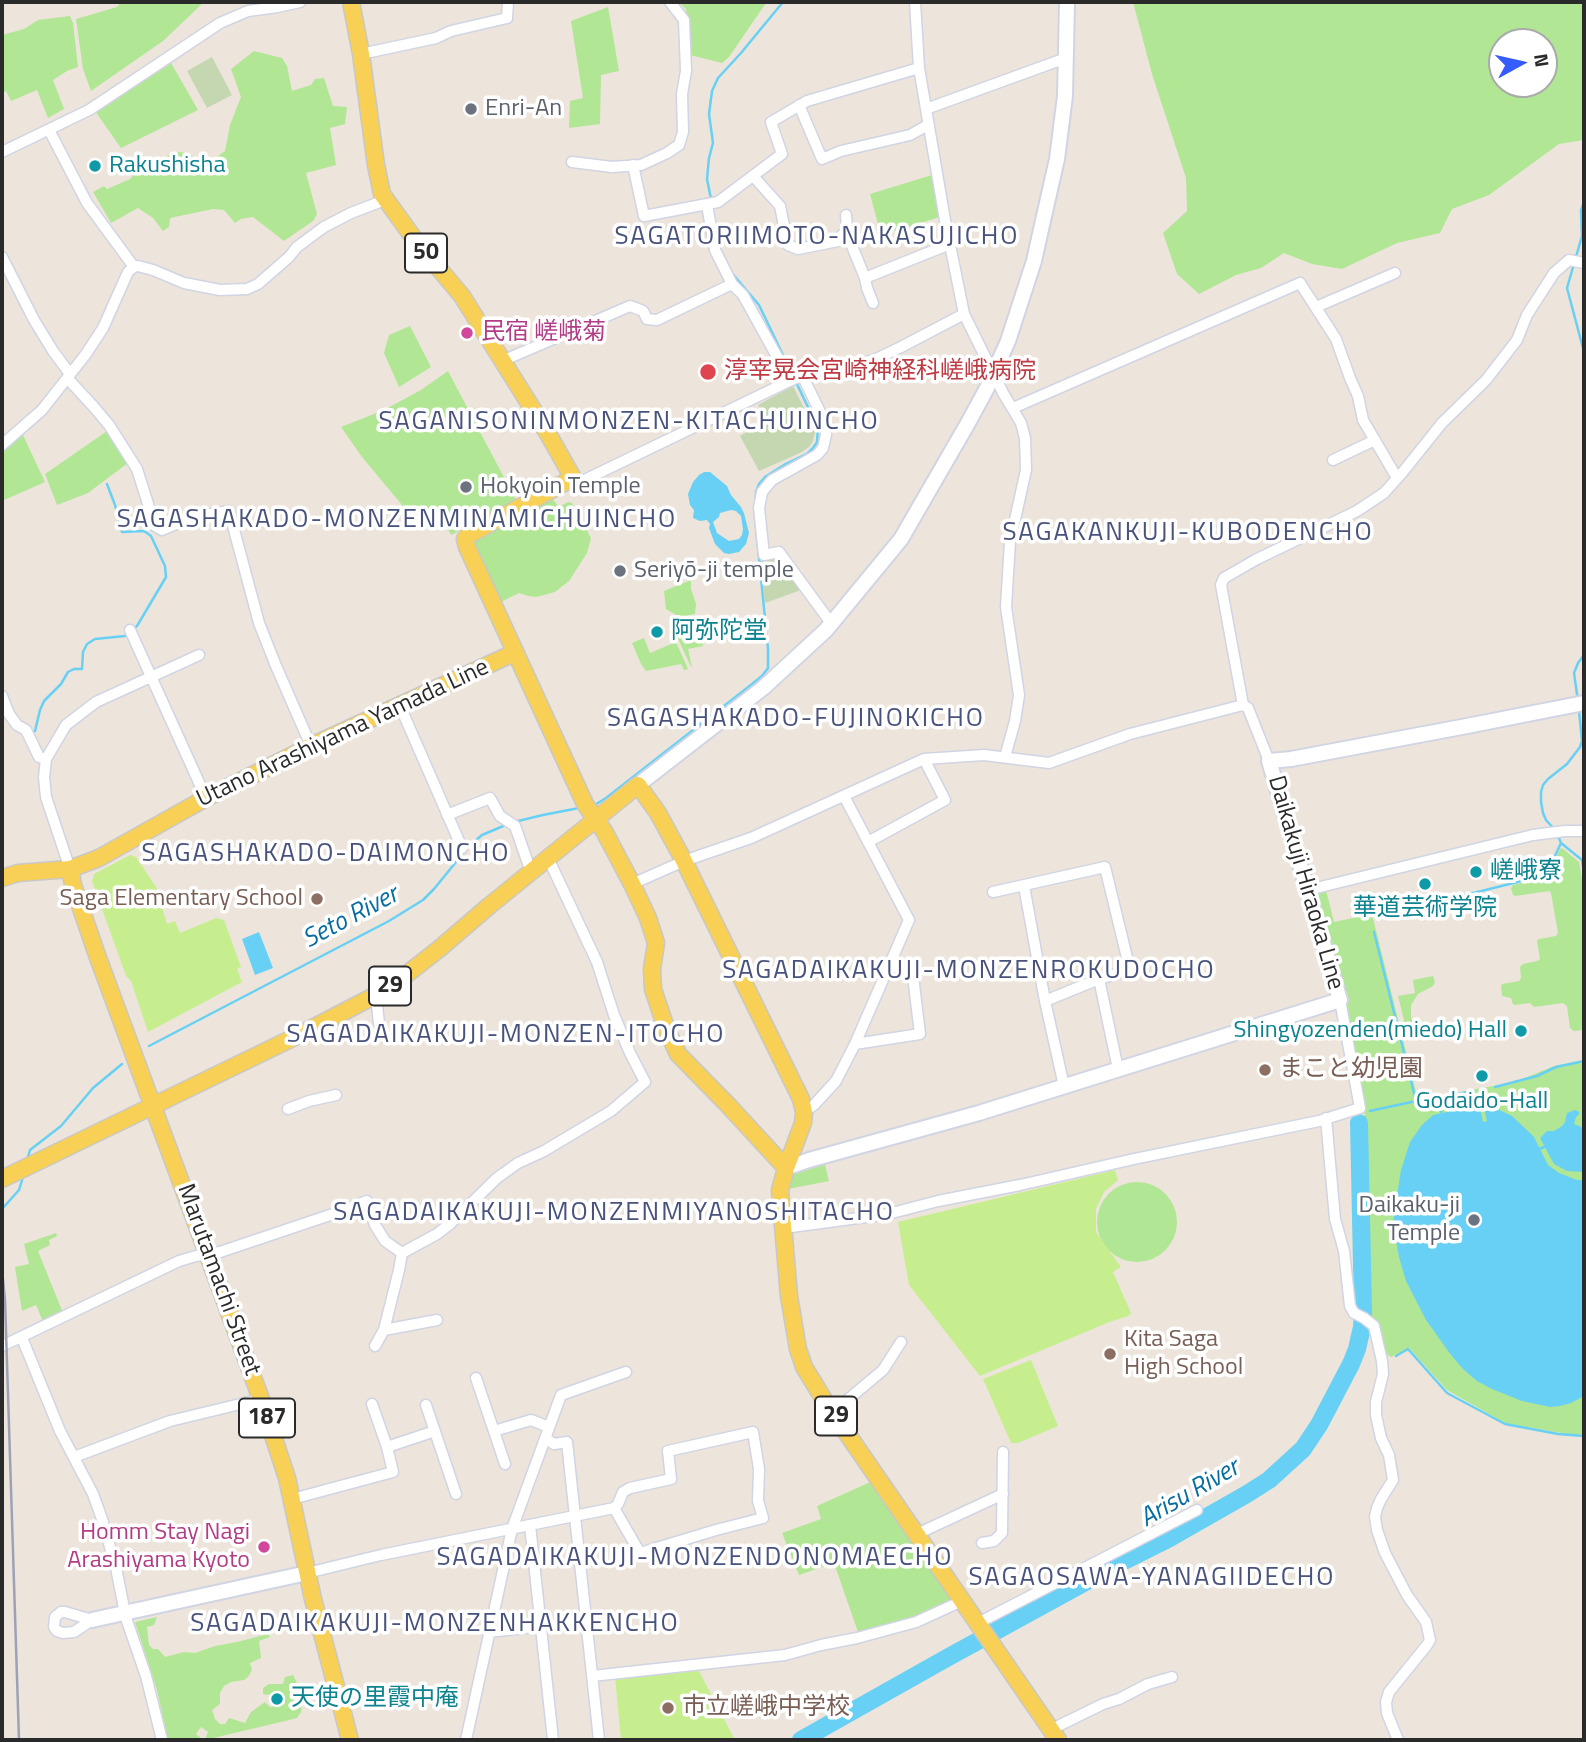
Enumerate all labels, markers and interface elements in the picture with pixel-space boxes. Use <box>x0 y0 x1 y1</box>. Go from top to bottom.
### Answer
north arrow <box>1488 28 1558 98</box>
text: N <box>1527 52 1558 69</box>
place label: Enri-An <box>485 95 562 123</box>
marker: Enri-An <box>463 101 479 117</box>
place label: Rakushisha <box>109 152 225 180</box>
marker: Rakushisha <box>87 158 103 174</box>
district label: SAGATORIIMOTO-NAKASUJICHO <box>618 222 1016 254</box>
road number: 50 <box>405 234 447 272</box>
place label: 民宿 嵯峨菊 <box>481 319 606 347</box>
marker: 民宿 嵯峨菊 <box>459 325 475 341</box>
place label: 淳宰晃会宮崎神経科嵯峨病院 <box>724 358 1036 386</box>
marker: 淳宰晃会宮崎神経科嵯峨病院 <box>698 362 718 382</box>
district label: SAGANISONINMONZEN-KITACHUINCHO <box>382 407 876 439</box>
place label: Hokyoin Temple <box>480 473 641 501</box>
marker: Hokyoin Temple <box>458 479 474 495</box>
district label: SAGASHAKADO-MONZENMINAMICHUINCHO <box>121 505 673 537</box>
district label: SAGAKANKUJI-KUBODENCHO <box>1005 518 1371 550</box>
place label: Seriyō-ji temple <box>634 557 794 585</box>
marker: Seriyō-ji temple <box>612 563 628 579</box>
place label: 阿弥陀堂 <box>671 618 767 646</box>
marker: 阿弥陀堂 <box>649 624 665 640</box>
street label: Utano Arashiyama Yamada Line <box>193 654 493 814</box>
district label: SAGASHAKADO-FUJINOKICHO <box>610 704 982 736</box>
street label: Daikakuji Hiraoka Line <box>1261 773 1349 993</box>
district label: SAGASHAKADO-DAIMONCHO <box>144 839 508 871</box>
place label: 嵯峨寮 <box>1490 858 1562 886</box>
marker: 嵯峨寮 <box>1468 864 1484 880</box>
marker: 華道芸術学院 <box>1417 876 1433 892</box>
water label: Seto River <box>298 880 404 956</box>
place label: Saga Elementary School <box>60 885 303 913</box>
marker: Saga Elementary School <box>309 891 325 907</box>
place label: 華道芸術学院 <box>1353 895 1497 923</box>
district label: SAGADAIKAKUJI-MONZENROKUDOCHO <box>726 956 1212 988</box>
road number: 29 <box>369 967 411 1006</box>
place label: Shingyozenden(miedo) Hall <box>1234 1017 1507 1045</box>
district label: SAGADAIKAKUJI-MONZEN-ITOCHO <box>290 1020 722 1052</box>
marker: Shingyozenden(miedo) Hall <box>1513 1023 1529 1039</box>
place label: まこと幼児園 <box>1279 1056 1423 1084</box>
marker: まこと幼児園 <box>1257 1062 1273 1078</box>
marker: Godaido-Hall <box>1474 1068 1490 1084</box>
place label: Godaido-Hall <box>1416 1088 1548 1116</box>
street label: Marutamachi Street <box>170 1180 266 1380</box>
place label: Daikaku-ji Temple <box>1359 1192 1460 1248</box>
district label: SAGADAIKAKUJI-MONZENMIYANOSHITACHO <box>337 1198 891 1230</box>
marker: Daikaku-ji Temple <box>1466 1212 1482 1228</box>
place label: Kita Saga High School <box>1124 1326 1243 1382</box>
marker: Kita Saga High School <box>1102 1346 1118 1362</box>
road number: 29 <box>815 1396 857 1436</box>
road number: 187 <box>239 1399 295 1438</box>
water label: Arisu River <box>1135 1453 1245 1535</box>
place label: Homm Stay Nagi Arashiyama Kyoto <box>67 1519 250 1575</box>
marker: Homm Stay Nagi Arashiyama Kyoto <box>256 1539 272 1555</box>
district label: SAGADAIKAKUJI-MONZENDONOMAECHO <box>440 1543 950 1575</box>
district label: SAGAOSAWA-YANAGIIDECHO <box>971 1563 1333 1595</box>
district label: SAGADAIKAKUJI-MONZENHAKKENCHO <box>194 1609 676 1641</box>
place label: 天使の里霞中庵 <box>291 1685 459 1713</box>
marker: 天使の里霞中庵 <box>269 1691 285 1707</box>
place label: 市立嵯峨中学校 <box>682 1694 850 1722</box>
marker: 市立嵯峨中学校 <box>660 1700 676 1716</box>

